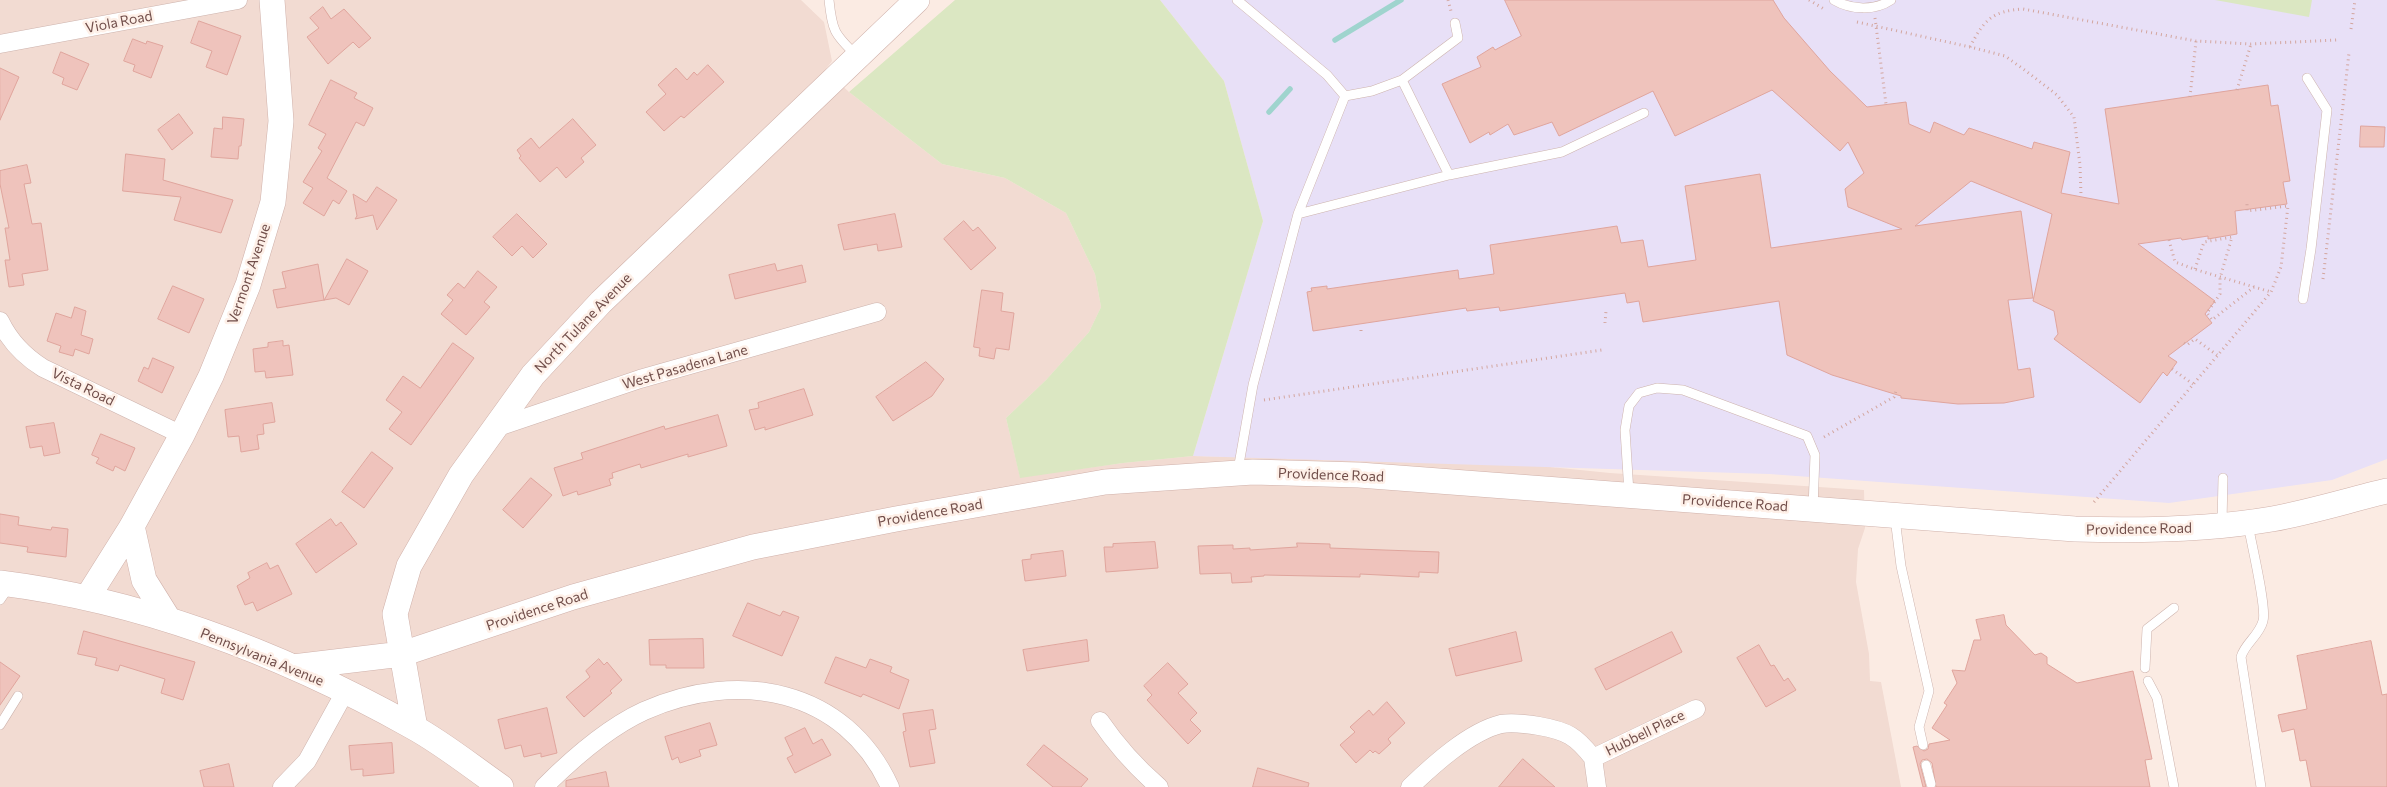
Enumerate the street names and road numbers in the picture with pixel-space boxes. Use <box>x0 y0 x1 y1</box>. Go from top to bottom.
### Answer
street label: Viola Road <box>84 7 154 37</box>
street label: Vermont Avenue <box>224 221 274 327</box>
street label: North Tulane Avenue <box>531 270 635 376</box>
street label: West Pasadena Lane <box>620 341 750 393</box>
street label: Vista Road <box>49 365 117 409</box>
street label: Providence Road <box>1278 465 1384 485</box>
street label: Providence Road <box>1681 491 1789 515</box>
street label: Providence Road <box>876 496 984 530</box>
street label: Providence Road <box>2086 520 2192 538</box>
street label: Providence Road <box>484 586 590 634</box>
street label: Pennsylvania Avenue <box>198 625 326 689</box>
street label: Hubbell Place <box>1603 707 1687 759</box>

